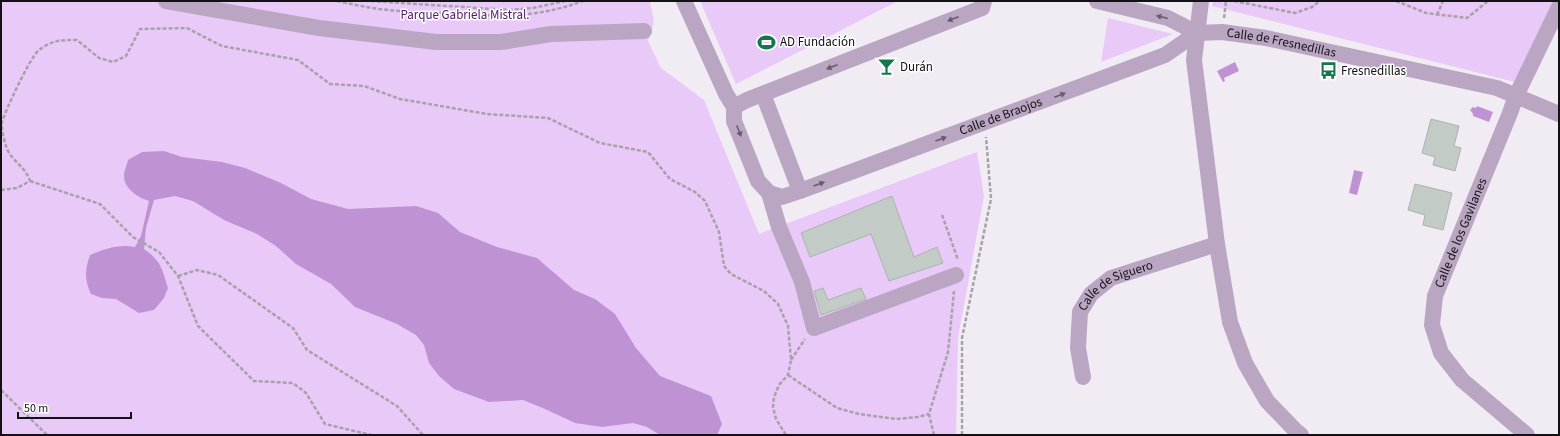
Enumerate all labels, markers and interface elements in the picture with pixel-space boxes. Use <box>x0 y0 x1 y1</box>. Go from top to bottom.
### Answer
park label: Parque Gabriela Mistral. <box>401 6 530 24</box>
one-way arrow <box>1156 13 1168 19</box>
one-way arrow <box>946 17 958 23</box>
street label: Calle de Fresnedillas <box>1225 24 1338 62</box>
sports icon: AD Fundación <box>757 32 777 52</box>
place label: AD Fundación <box>780 33 855 51</box>
bar icon: Durán <box>877 57 897 77</box>
place label: Durán <box>900 58 933 76</box>
bus stop icon: Fresnedillas <box>1318 61 1338 81</box>
place label: Fresnedillas <box>1341 62 1407 80</box>
one-way arrow <box>826 64 837 70</box>
one-way arrow <box>1055 91 1067 97</box>
street label: Calle de Braojos <box>957 92 1045 140</box>
one-way arrow <box>736 126 742 138</box>
one-way arrow <box>935 136 947 142</box>
street label: Calle de los Gavilanes <box>1430 175 1492 291</box>
one-way arrow <box>814 181 826 187</box>
street label: Calle de Siguero <box>1074 256 1155 314</box>
scale bar <box>18 394 131 420</box>
text: 50 m <box>24 400 48 417</box>

